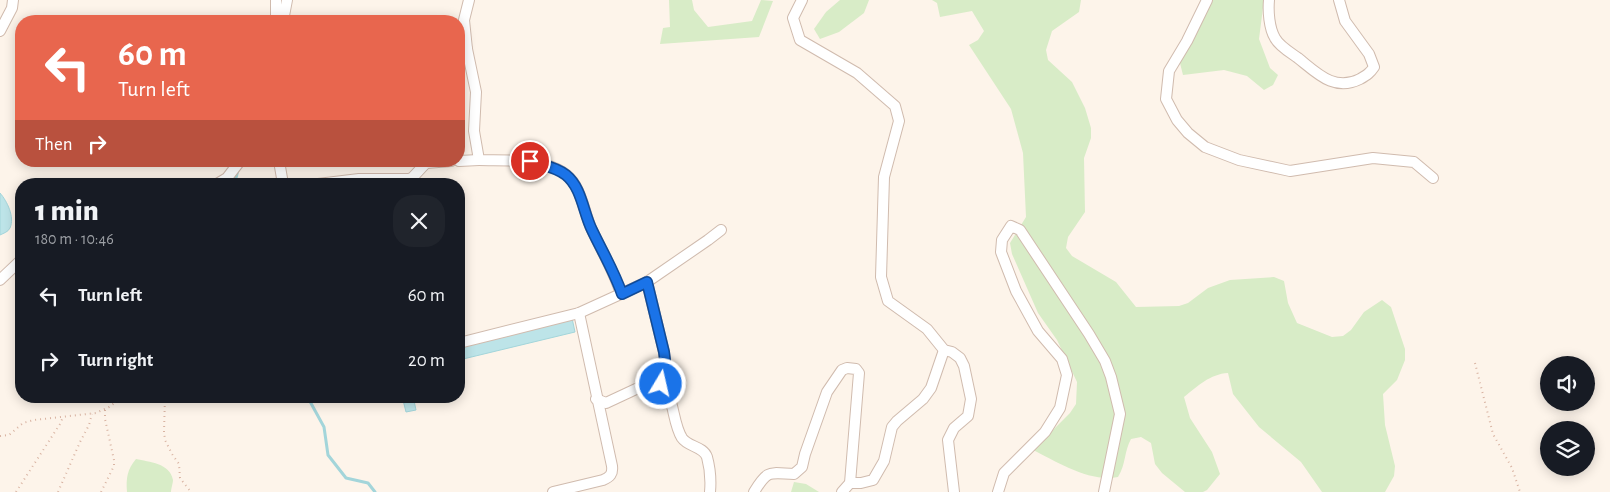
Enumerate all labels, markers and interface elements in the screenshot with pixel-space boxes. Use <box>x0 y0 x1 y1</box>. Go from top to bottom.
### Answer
icon: left <box>35 35 100 100</box>
text: 60 m <box>118 37 187 72</box>
text: Turn left <box>118 78 190 100</box>
icon: right <box>83 130 111 158</box>
text: Then <box>35 135 73 154</box>
pin <box>509 140 551 182</box>
icon: arrive <box>516 147 544 175</box>
button: close <box>393 195 445 247</box>
text: 1 min <box>35 196 99 226</box>
text: 180 m · 10:46 <box>35 231 114 247</box>
icon: left <box>35 282 63 310</box>
text: Turn left <box>78 286 142 305</box>
text: 60 m <box>408 286 445 305</box>
icon: right <box>35 347 63 375</box>
text: Turn right <box>78 351 153 370</box>
text: 20 m <box>408 351 445 370</box>
map controls <box>1540 356 1595 476</box>
button: sound <box>1540 356 1595 411</box>
position arrow <box>634 357 686 409</box>
button: layers <box>1540 421 1595 476</box>

